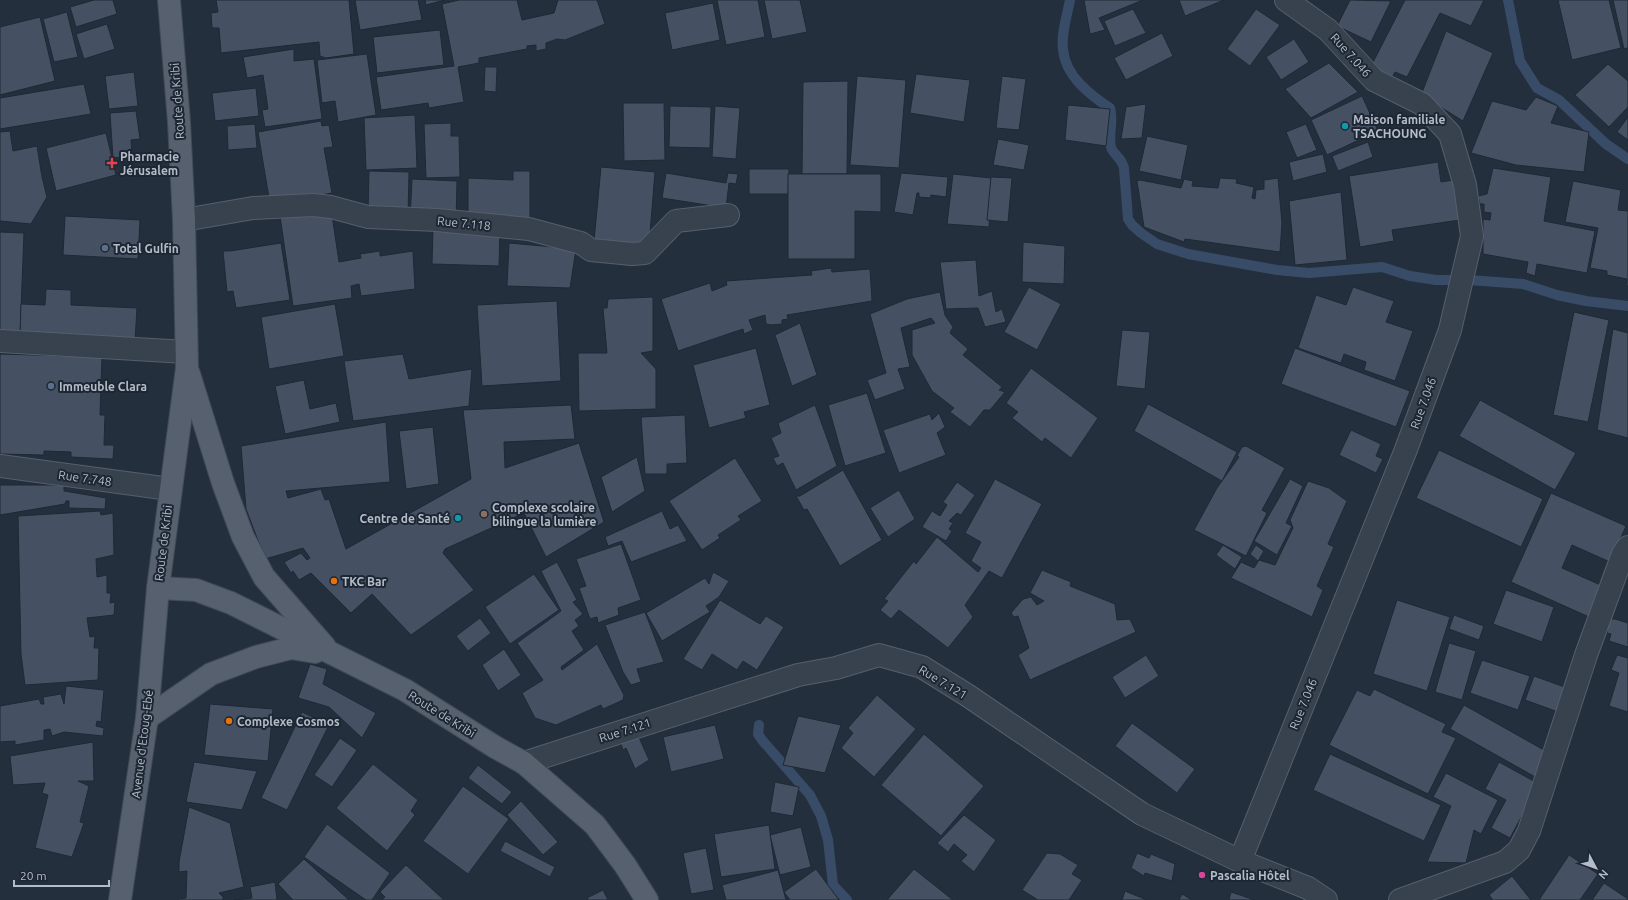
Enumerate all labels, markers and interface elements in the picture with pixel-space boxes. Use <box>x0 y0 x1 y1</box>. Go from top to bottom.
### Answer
street label: Rue 7.046 <box>1328 31 1374 79</box>
street label: Route de Kribi <box>168 62 186 140</box>
place label: Maison familiale TSACHOUNG <box>1353 113 1445 140</box>
marker: Maison familiale TSACHOUNG <box>1340 121 1350 131</box>
place label: Pharmacie Jérusalem <box>120 150 179 177</box>
marker: Pharmacie Jérusalem <box>107 158 117 168</box>
street label: Rue 7.118 <box>437 214 492 232</box>
place label: Total Gulfin <box>113 242 179 255</box>
marker: Total Gulfin <box>100 243 110 253</box>
street label: Rue 7.046 <box>1408 375 1438 430</box>
place label: Immeuble Clara <box>59 380 147 393</box>
marker: Immeuble Clara <box>46 381 56 391</box>
street label: Rue 7.748 <box>57 468 113 488</box>
place label: Complexe scolaire bilingue la lumière <box>492 501 597 528</box>
street label: Route de Kribi <box>152 504 174 582</box>
marker: Complexe scolaire bilingue la lumière <box>479 509 489 519</box>
place label: Centre de Santé <box>359 512 450 525</box>
marker: Centre de Santé <box>453 513 463 523</box>
place label: TKC Bar <box>342 575 387 588</box>
marker: TKC Bar <box>329 576 339 586</box>
street label: Rue 7.121 <box>917 663 969 701</box>
street label: Rue 7.046 <box>1287 676 1319 731</box>
street label: Route de Kribi <box>406 688 478 740</box>
street label: Avenue d'Etoug-Ebé <box>129 689 155 799</box>
place label: Complexe Cosmos <box>237 715 340 728</box>
marker: Complexe Cosmos <box>224 716 234 726</box>
street label: Rue 7.121 <box>597 716 653 744</box>
north arrow <box>1576 848 1616 888</box>
scale bar <box>14 862 109 888</box>
text: N <box>1596 868 1611 882</box>
text: 20 m <box>20 869 47 882</box>
place label: Pascalia Hôtel <box>1210 869 1290 882</box>
marker: Pascalia Hôtel <box>1197 870 1207 880</box>

